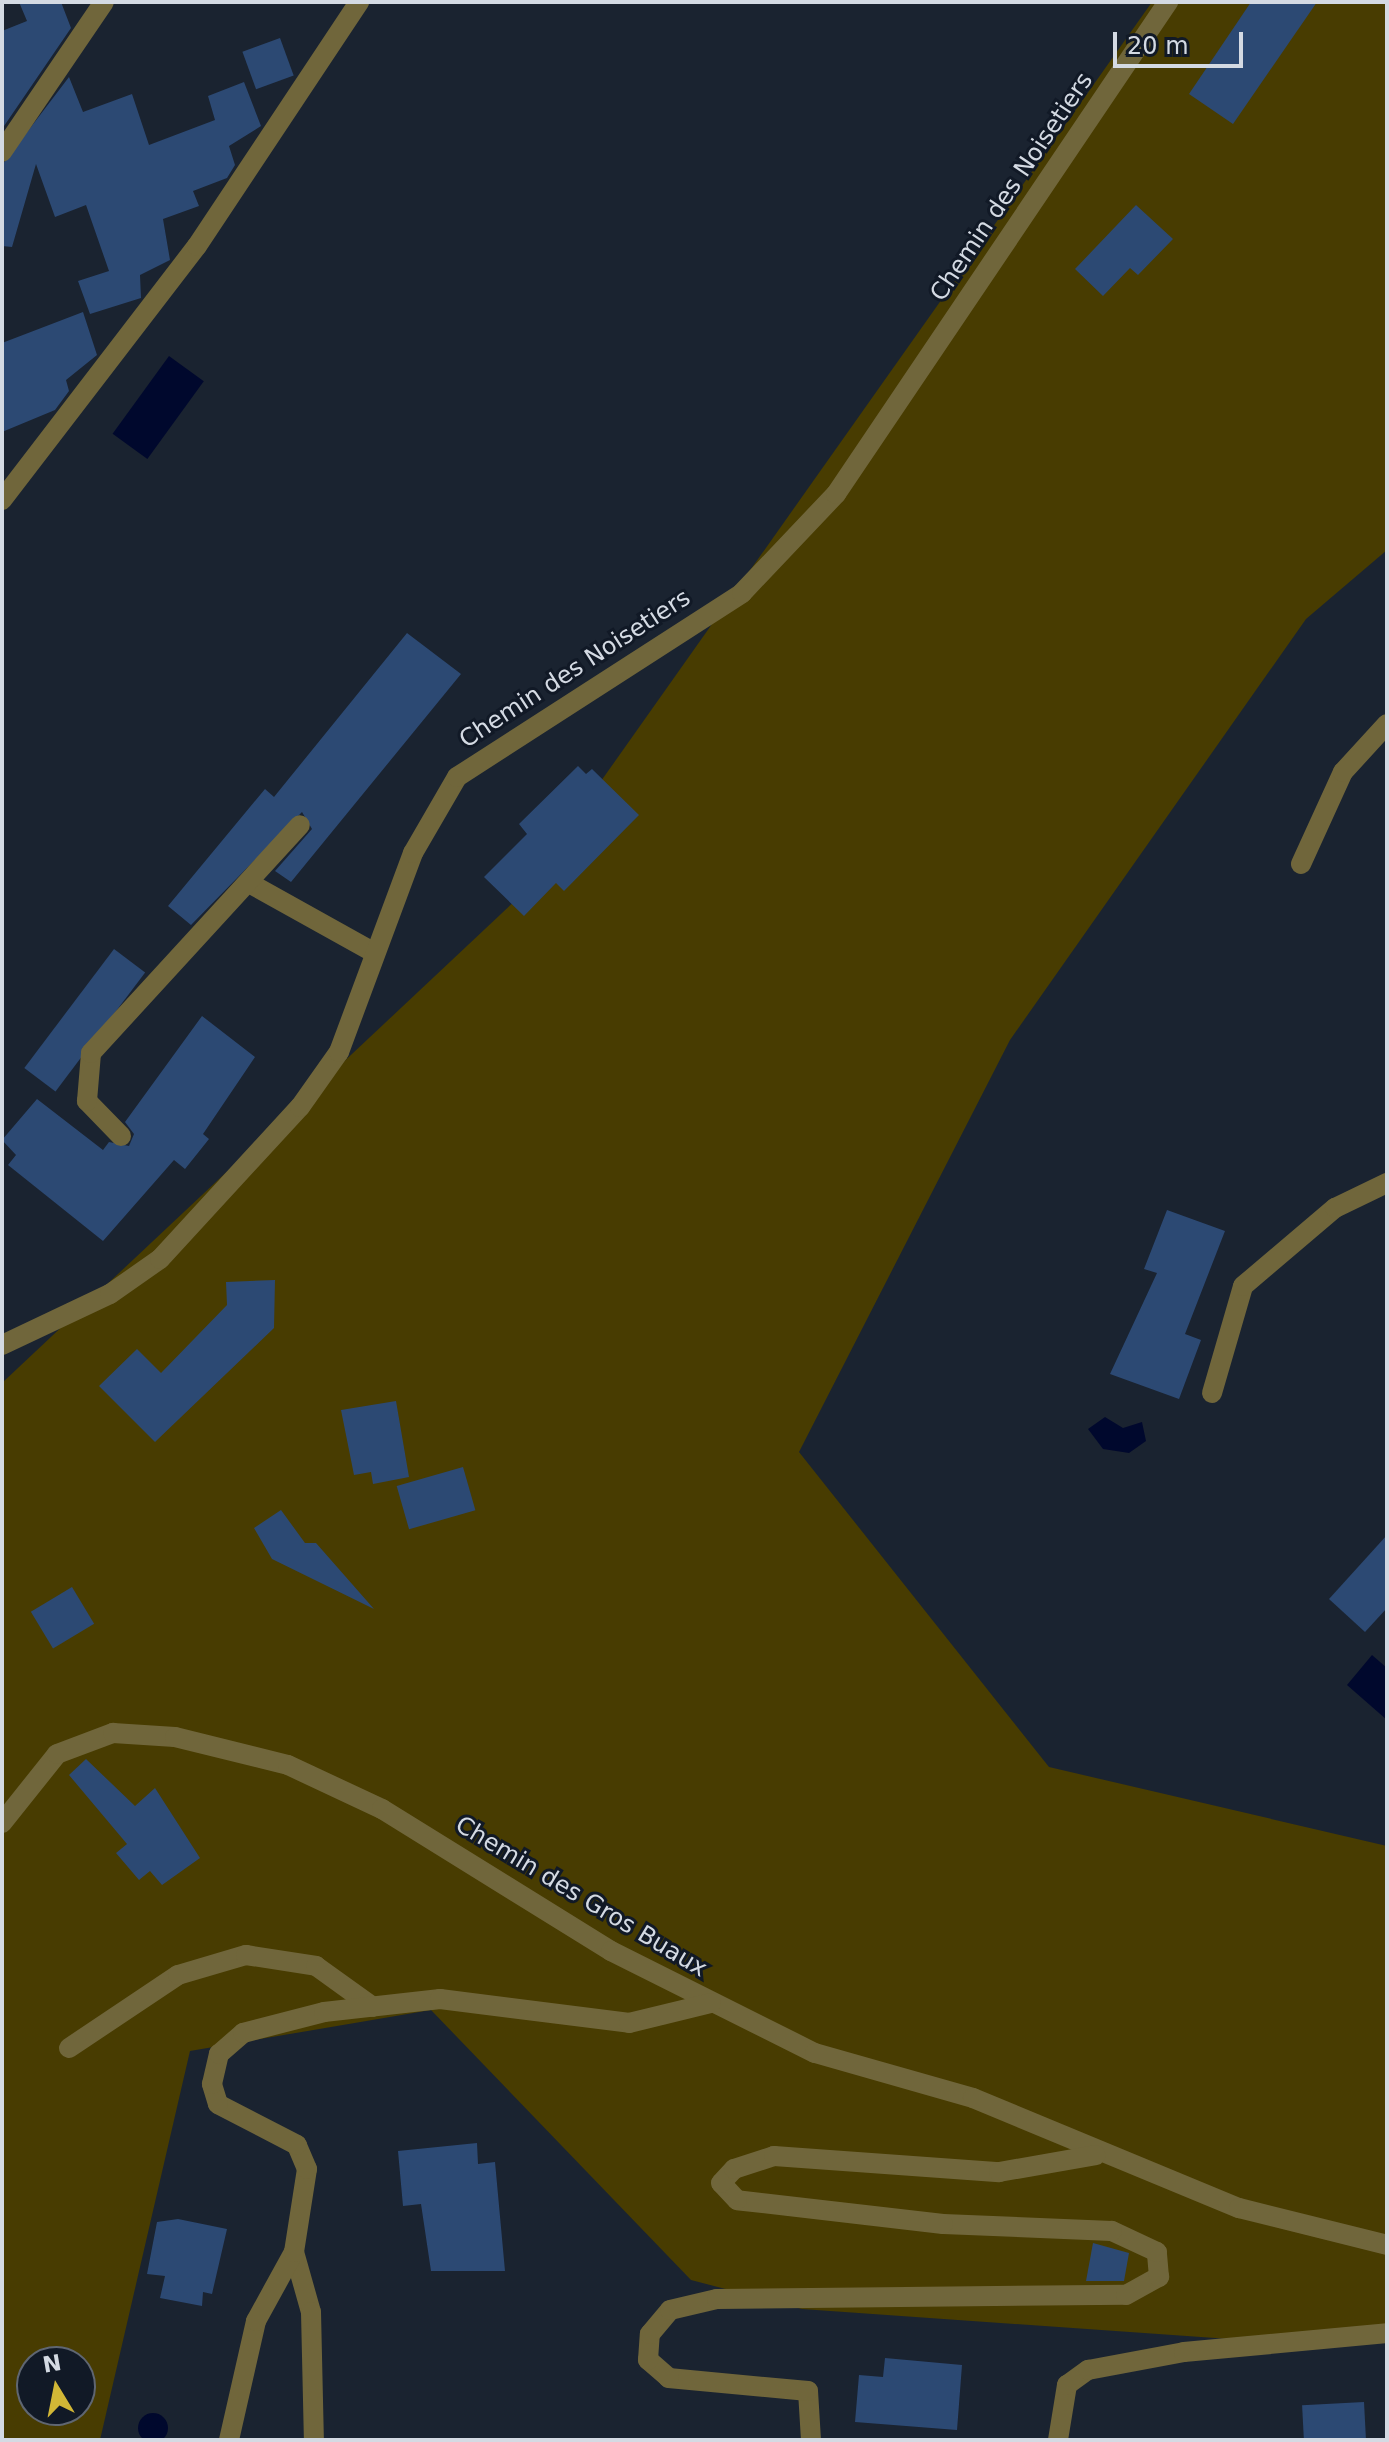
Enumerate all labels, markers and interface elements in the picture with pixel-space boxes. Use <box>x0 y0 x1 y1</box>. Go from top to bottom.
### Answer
scale bar <box>1117 16 1247 66</box>
text: 20 m <box>1127 32 1189 60</box>
street label: Chemin des Noisetiers <box>925 67 1099 307</box>
street label: Chemin des Noisetiers <box>454 584 696 754</box>
street label: Chemin des Gros Buaux <box>450 1810 712 1984</box>
north arrow <box>16 2346 96 2426</box>
text: N <box>41 2350 63 2378</box>

